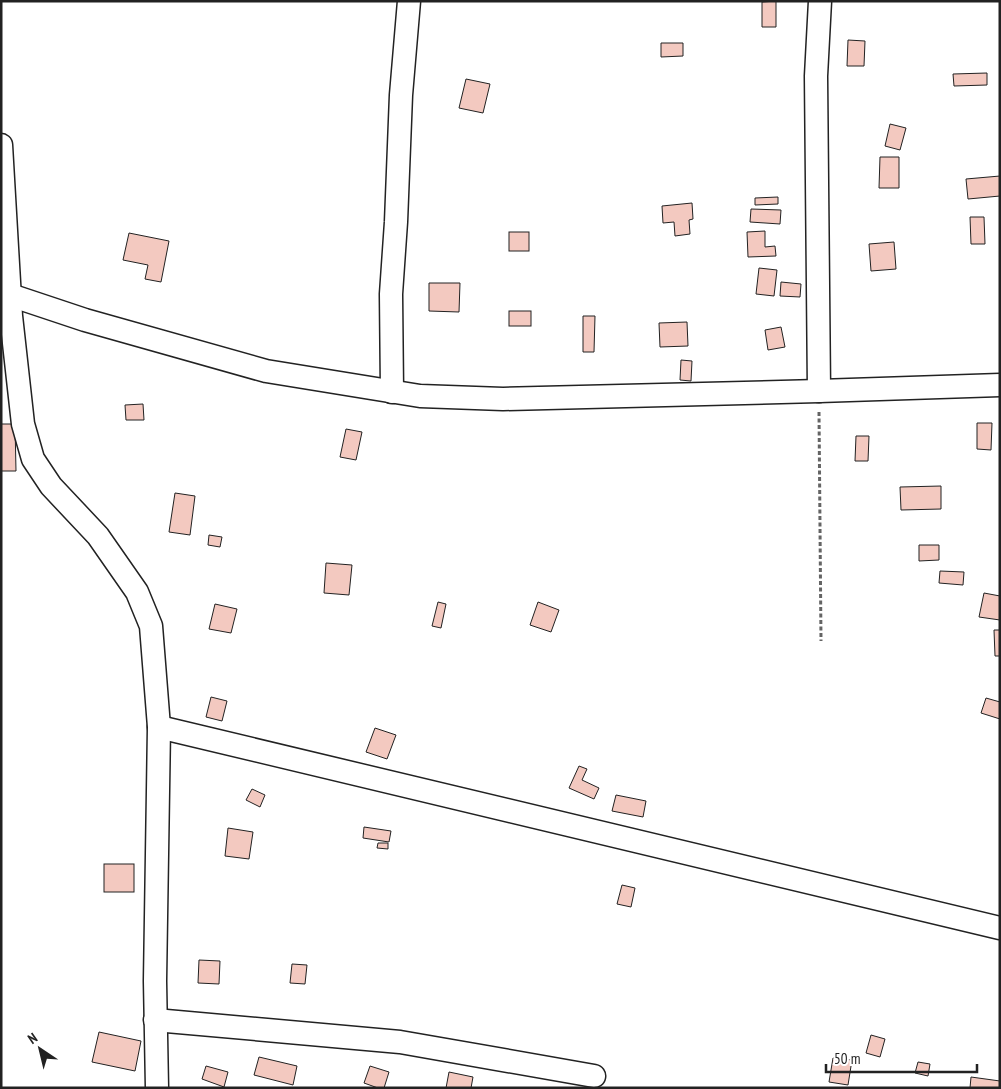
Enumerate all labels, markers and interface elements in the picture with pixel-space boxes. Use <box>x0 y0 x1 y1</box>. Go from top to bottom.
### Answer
north arrow <box>15 1024 65 1074</box>
text: N <box>24 1029 41 1048</box>
scale bar <box>826 1042 977 1074</box>
text: 50 m <box>834 1049 860 1068</box>

